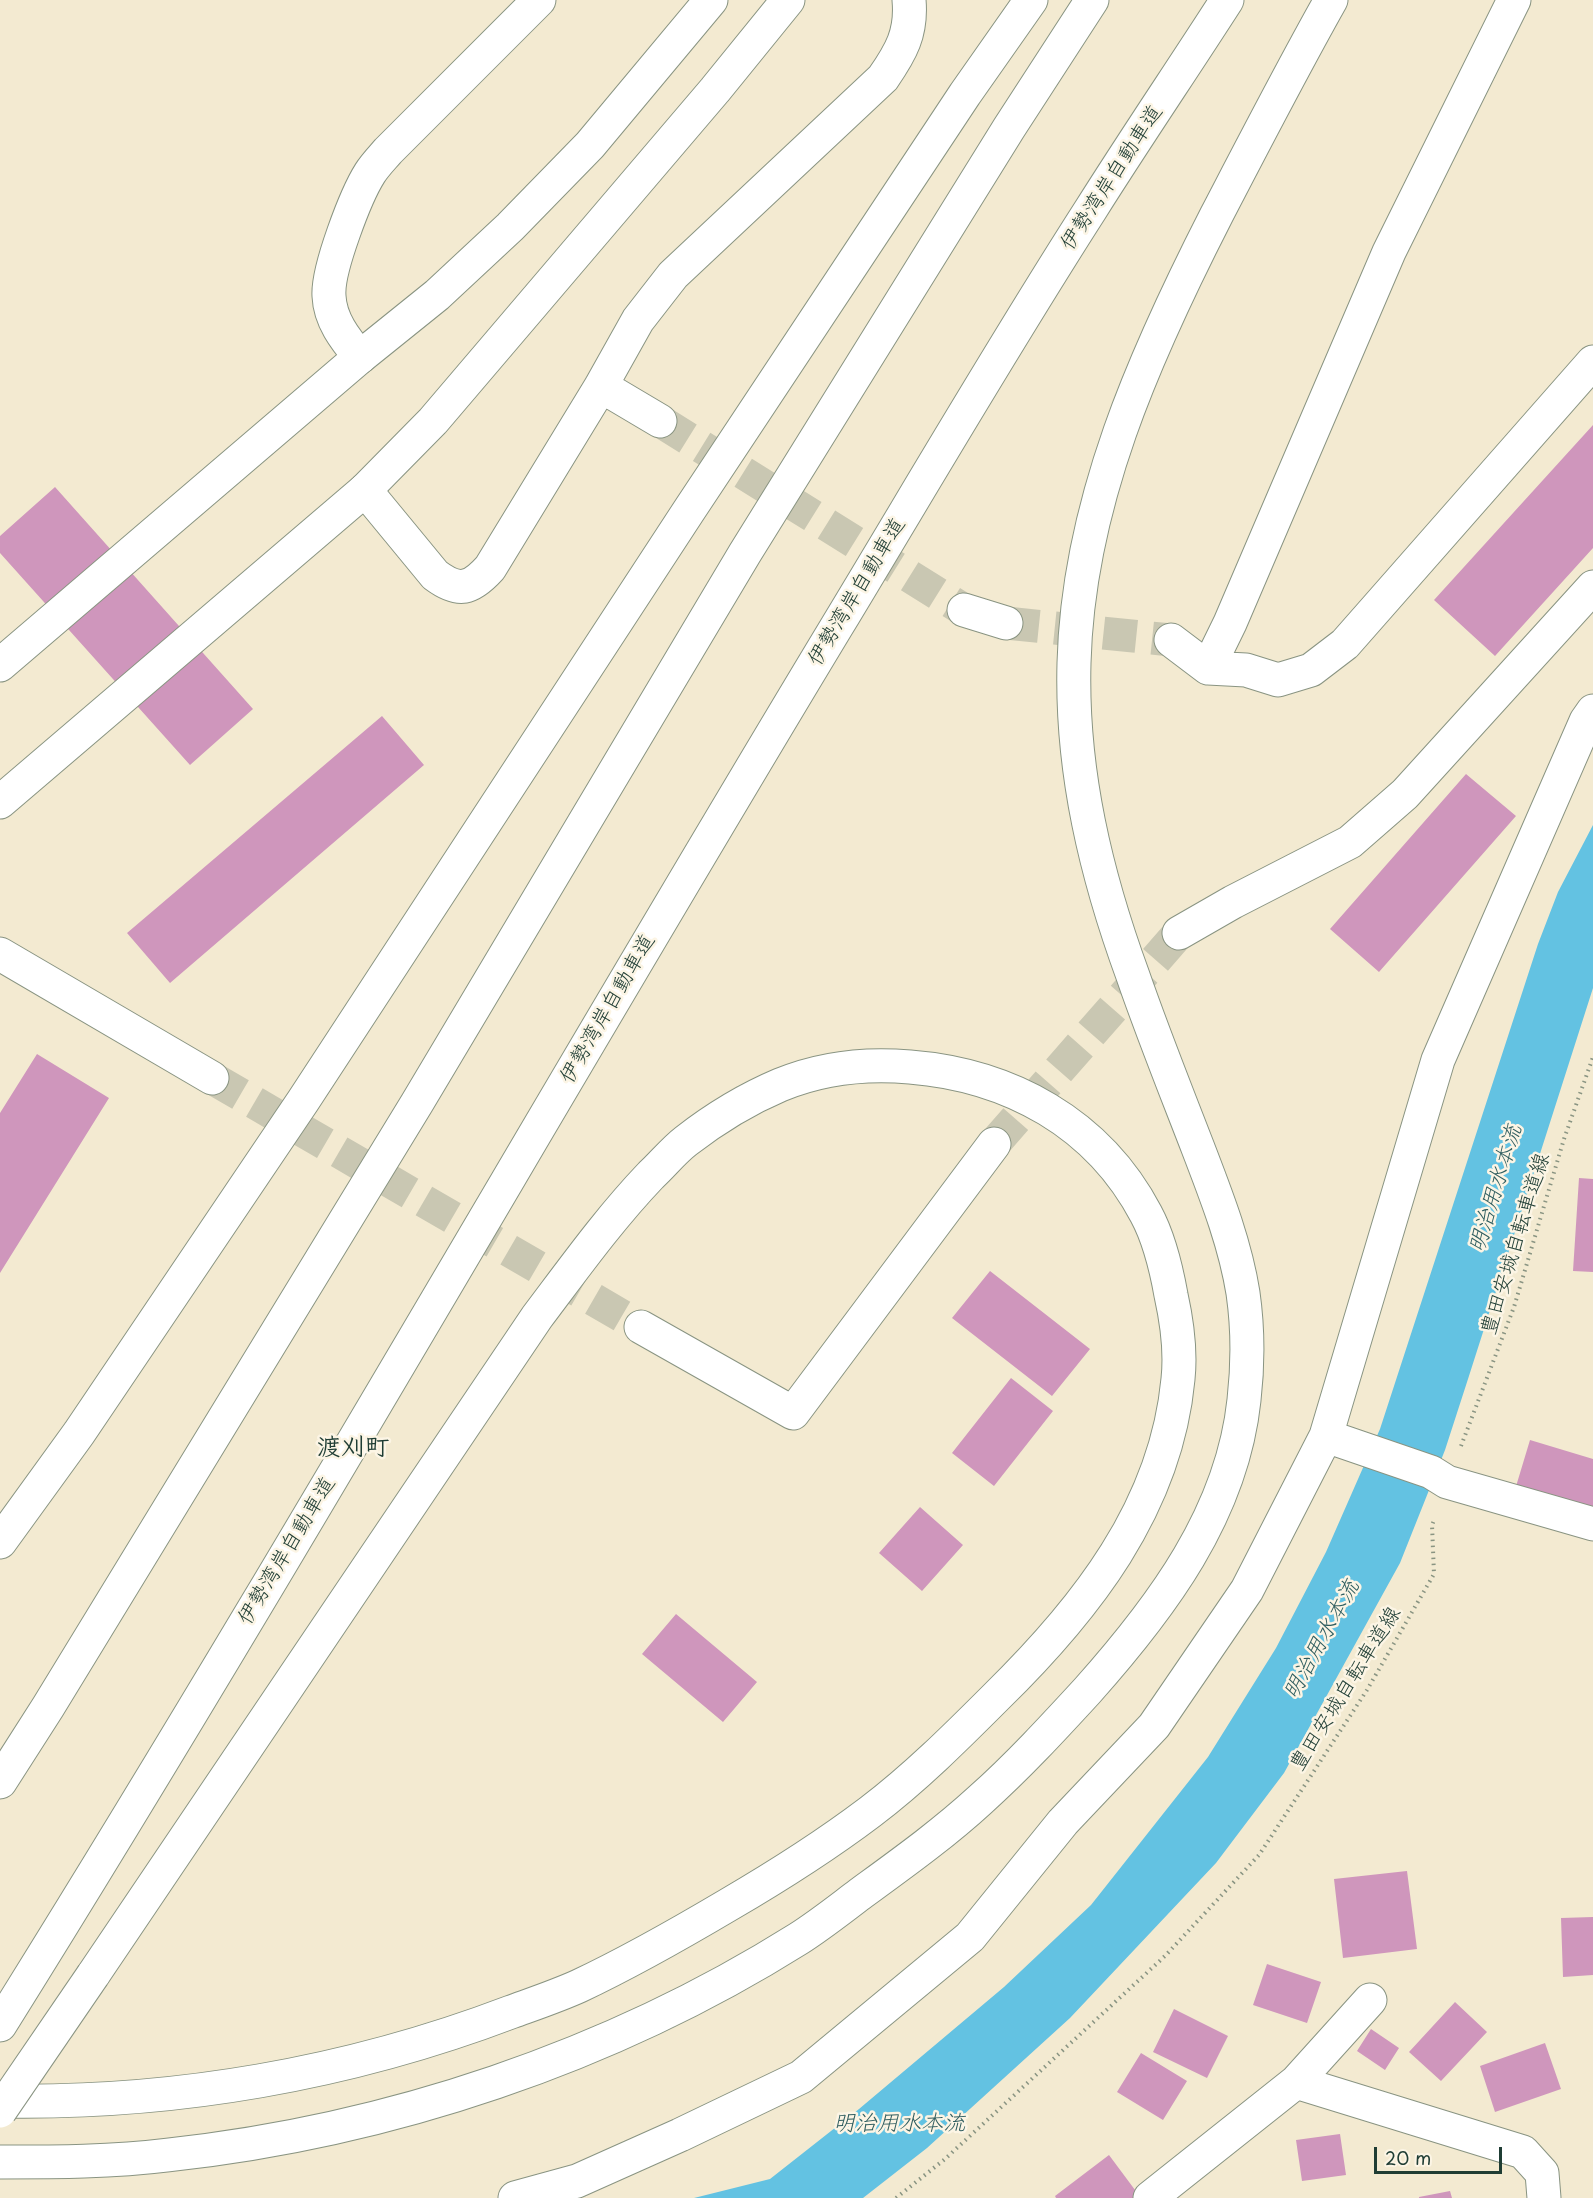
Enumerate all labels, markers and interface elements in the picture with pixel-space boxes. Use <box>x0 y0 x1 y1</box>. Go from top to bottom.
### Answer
street label: 伊勢湾岸自動車道 <box>1056 101 1168 255</box>
street label: 伊勢湾岸自動車道 <box>803 514 911 670</box>
street label: 伊勢湾岸自動車道 <box>555 930 661 1088</box>
water label: 明治用水本流 <box>1464 1122 1528 1256</box>
street label: 豊田安城自転車道線 <box>1476 1150 1556 1338</box>
district label: 渡刈町 <box>317 1434 389 1462</box>
street label: 伊勢湾岸自動車道 <box>233 1473 341 1629</box>
water label: 明治用水本流 <box>1278 1576 1366 1704</box>
street label: 豊田安城自転車道線 <box>1285 1602 1407 1776</box>
water label: 明治用水本流 <box>833 2111 965 2137</box>
scale bar <box>1377 2135 1504 2173</box>
text: 20 m <box>1385 2144 1431 2171</box>

